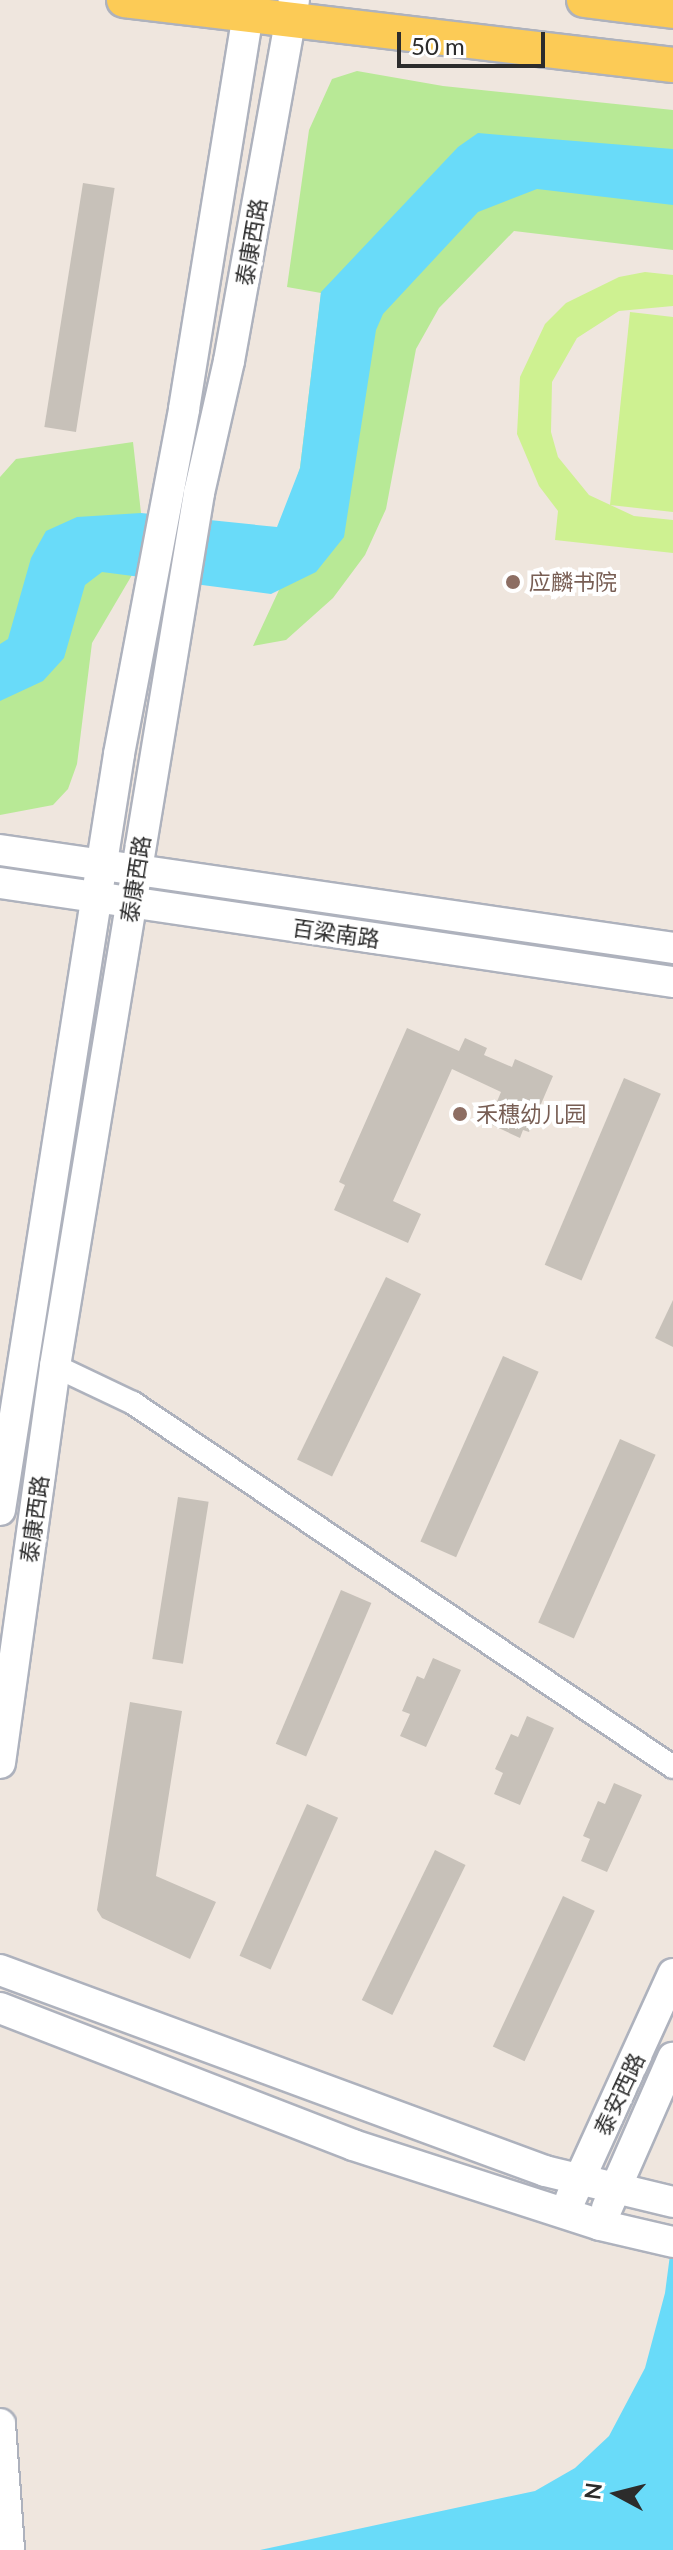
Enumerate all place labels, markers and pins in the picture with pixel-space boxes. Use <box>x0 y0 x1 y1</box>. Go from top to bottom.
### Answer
place label: 应麟书院 <box>529 569 617 595</box>
marker: 应麟书院 <box>504 573 522 591</box>
place label: 禾穗幼儿园 <box>476 1101 586 1127</box>
marker: 禾穗幼儿园 <box>451 1105 469 1123</box>

